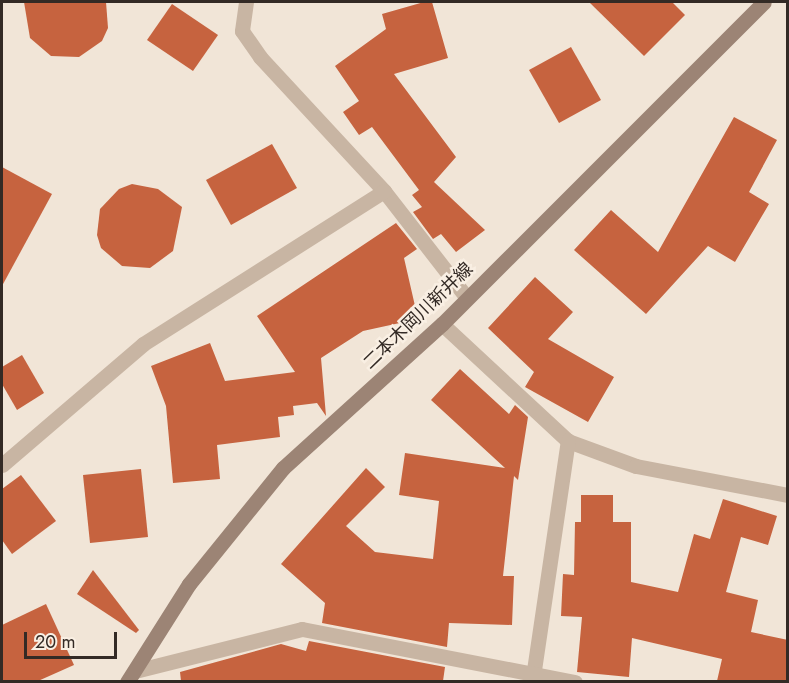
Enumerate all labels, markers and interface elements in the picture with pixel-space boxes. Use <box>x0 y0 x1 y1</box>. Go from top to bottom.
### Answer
street label: 二本木岡川新井線 <box>359 258 477 374</box>
scale bar <box>27 620 120 658</box>
text: 20 m <box>35 629 75 655</box>

